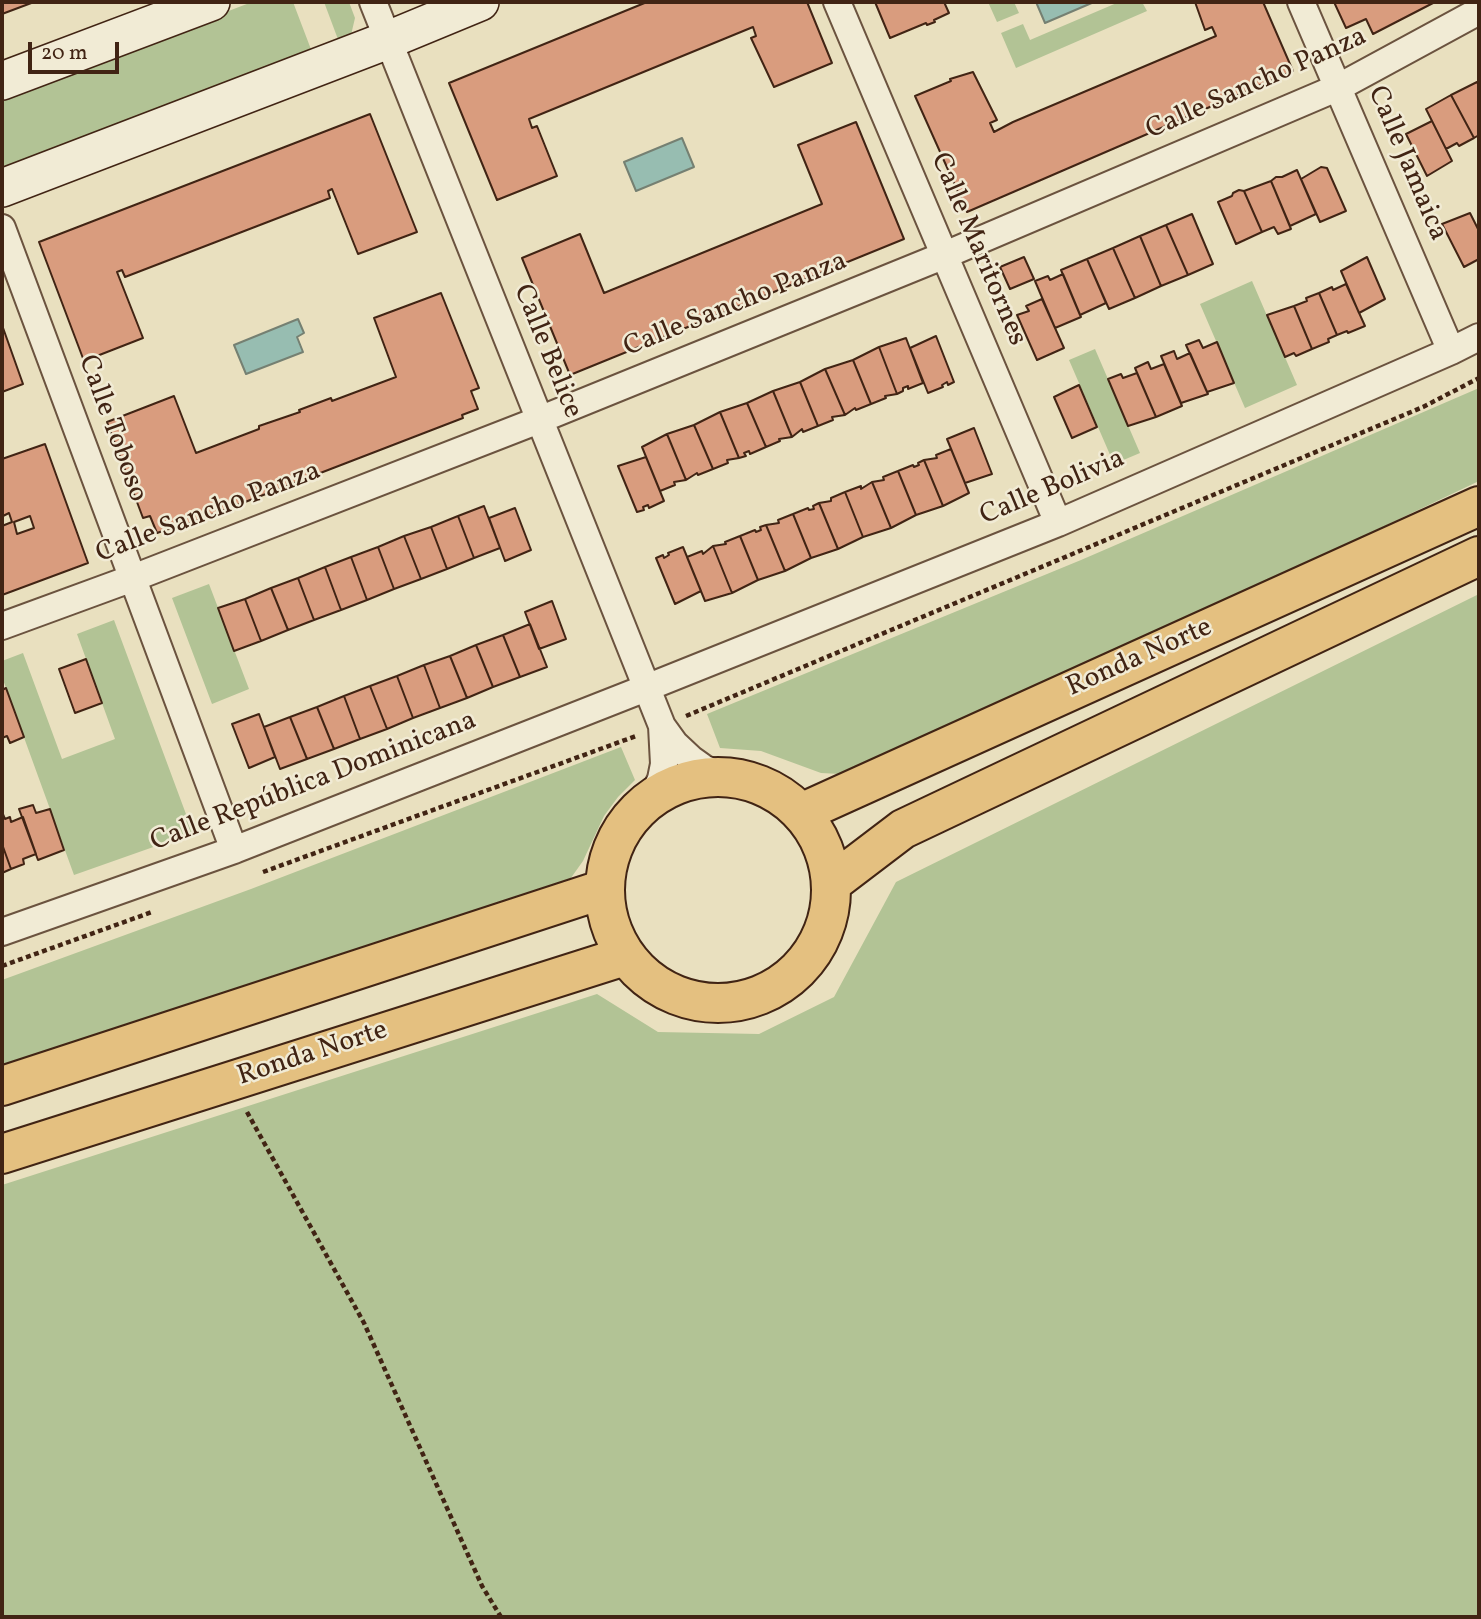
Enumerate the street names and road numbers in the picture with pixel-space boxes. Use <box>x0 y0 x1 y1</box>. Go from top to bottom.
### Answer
street label: Calle Sancho Panza <box>1142 21 1372 149</box>
street label: Calle Jamaica <box>1358 82 1454 246</box>
street label: Calle Maritornes <box>921 149 1033 351</box>
street label: Calle Sancho Panza <box>619 246 853 366</box>
street label: Calle Belice <box>504 280 588 424</box>
street label: Calle Toboso <box>69 351 153 507</box>
street label: Calle Bolivia <box>976 443 1130 535</box>
street label: Calle Sancho Panza <box>92 456 326 572</box>
street label: Ronda Norte <box>1062 612 1218 706</box>
street label: Calle República Dominicana <box>146 705 482 861</box>
street label: Ronda Norte <box>234 1015 392 1095</box>

